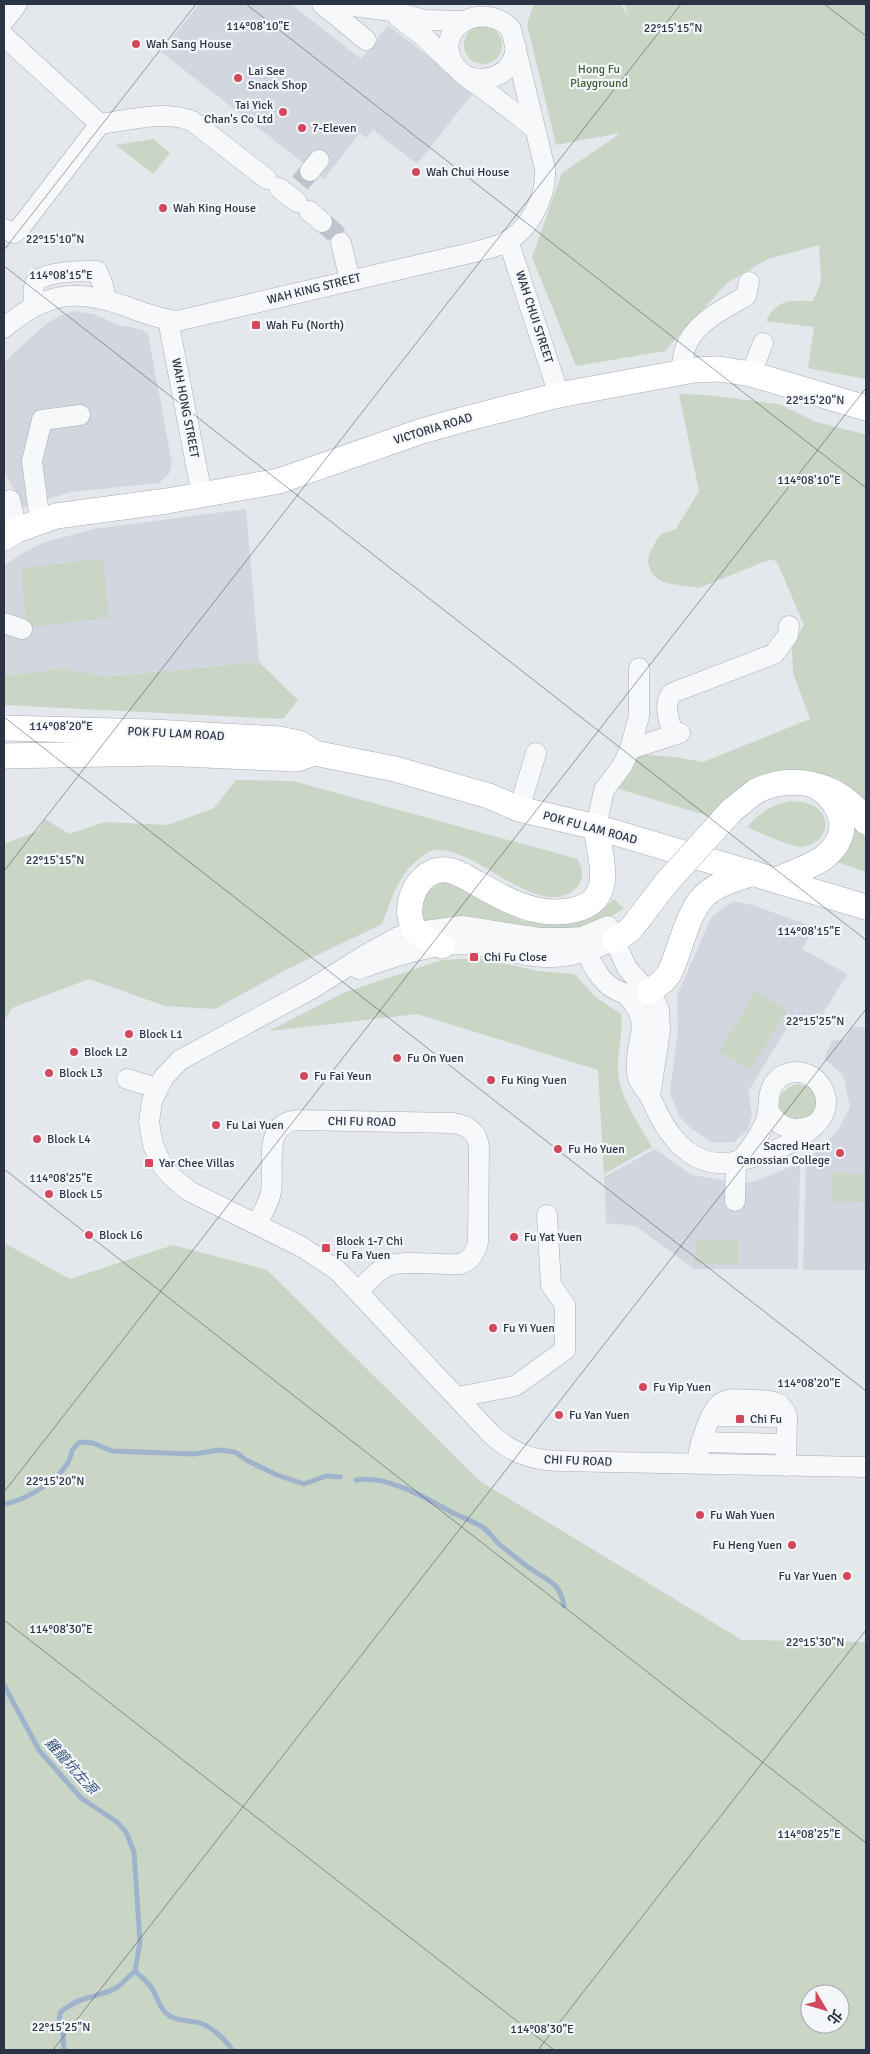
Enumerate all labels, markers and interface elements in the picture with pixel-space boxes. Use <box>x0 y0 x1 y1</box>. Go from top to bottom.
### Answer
text: 114°08'10"E <box>226 19 290 34</box>
text: 22°15'15"N <box>644 21 702 36</box>
place label: Wah Sang House <box>146 37 231 52</box>
marker: Wah Sang House <box>130 38 142 50</box>
park label: Hong Fu Playground <box>570 62 628 91</box>
place label: Lai See Snack Shop <box>248 64 307 93</box>
marker: Lai See Snack Shop <box>232 72 244 84</box>
place label: Tai Yick Chan's Co Ltd <box>204 98 273 127</box>
marker: Tai Yick Chan's Co Ltd <box>277 106 289 118</box>
place label: 7-Eleven <box>312 121 357 136</box>
marker: 7-Eleven <box>296 122 308 134</box>
place label: Wah Chui House <box>426 165 509 180</box>
marker: Wah Chui House <box>410 166 422 178</box>
place label: Wah King House <box>173 201 256 216</box>
marker: Wah King House <box>157 202 169 214</box>
text: 22°15'10"N <box>26 232 84 247</box>
text: 114°08'15"E <box>29 268 93 283</box>
street label: WAH CHUI STREET <box>512 269 556 365</box>
street label: WAH KING STREET <box>266 270 363 308</box>
place label: Wah Fu (North) <box>266 318 344 333</box>
marker: Wah Fu (North) <box>250 319 262 331</box>
street label: WAH HONG STREET <box>168 357 202 459</box>
text: 22°15'20"N <box>786 393 844 408</box>
street label: VICTORIA ROAD <box>392 410 474 448</box>
text: 114°08'10"E <box>777 473 841 488</box>
text: 114°08'20"E <box>29 719 93 734</box>
street label: POK FU LAM ROAD <box>127 724 225 744</box>
street label: POK FU LAM ROAD <box>541 808 639 848</box>
text: 22°15'15"N <box>26 853 84 868</box>
text: 114°08'15"E <box>777 924 841 939</box>
place label: Chi Fu Close <box>484 950 547 965</box>
marker: Chi Fu Close <box>468 951 480 963</box>
text: 22°15'25"N <box>786 1014 844 1029</box>
place label: Block L1 <box>139 1027 183 1042</box>
marker: Block L1 <box>123 1028 135 1040</box>
place label: Block L2 <box>84 1045 128 1060</box>
marker: Block L2 <box>68 1046 80 1058</box>
place label: Fu On Yuen <box>407 1051 464 1066</box>
marker: Fu On Yuen <box>391 1052 403 1064</box>
place label: Block L3 <box>59 1066 103 1081</box>
marker: Block L3 <box>43 1067 55 1079</box>
place label: Fu Fai Yeun <box>314 1069 371 1084</box>
marker: Fu Fai Yeun <box>298 1070 310 1082</box>
place label: Fu King Yuen <box>501 1073 567 1088</box>
marker: Fu King Yuen <box>485 1074 497 1086</box>
street label: CHI FU ROAD <box>328 1114 396 1130</box>
place label: Fu Lai Yuen <box>226 1118 284 1133</box>
marker: Fu Lai Yuen <box>210 1119 222 1131</box>
place label: Block L4 <box>47 1132 91 1147</box>
marker: Block L4 <box>31 1133 43 1145</box>
place label: Sacred Heart Canossian College <box>736 1139 830 1168</box>
place label: Fu Ho Yuen <box>568 1142 625 1157</box>
marker: Fu Ho Yuen <box>552 1143 564 1155</box>
marker: Sacred Heart Canossian College <box>834 1147 846 1159</box>
place label: Yar Chee Villas <box>159 1156 234 1171</box>
marker: Yar Chee Villas <box>143 1157 155 1169</box>
text: 114°08'25"E <box>29 1171 93 1186</box>
place label: Block L5 <box>59 1187 103 1202</box>
marker: Block L5 <box>43 1188 55 1200</box>
place label: Block L6 <box>99 1228 143 1243</box>
marker: Block L6 <box>83 1229 95 1241</box>
place label: Fu Yat Yuen <box>524 1230 582 1245</box>
marker: Fu Yat Yuen <box>508 1231 520 1243</box>
place label: Block 1-7 Chi Fu Fa Yuen <box>336 1234 403 1263</box>
marker: Block 1-7 Chi Fu Fa Yuen <box>320 1242 332 1254</box>
place label: Fu Yi Yuen <box>503 1321 555 1336</box>
marker: Fu Yi Yuen <box>487 1322 499 1334</box>
text: 114°08'20"E <box>777 1376 841 1391</box>
place label: Fu Yip Yuen <box>653 1380 711 1395</box>
marker: Fu Yip Yuen <box>637 1381 649 1393</box>
place label: Fu Yan Yuen <box>569 1408 630 1423</box>
marker: Fu Yan Yuen <box>553 1409 565 1421</box>
place label: Chi Fu <box>750 1412 782 1427</box>
marker: Chi Fu <box>734 1413 746 1425</box>
street label: CHI FU ROAD <box>544 1452 613 1470</box>
text: 22°15'20"N <box>26 1474 84 1489</box>
place label: Fu Wah Yuen <box>710 1508 775 1523</box>
marker: Fu Wah Yuen <box>694 1509 706 1521</box>
place label: Fu Heng Yuen <box>713 1538 782 1553</box>
marker: Fu Heng Yuen <box>786 1539 798 1551</box>
place label: Fu Yar Yuen <box>779 1569 837 1584</box>
marker: Fu Yar Yuen <box>841 1570 853 1582</box>
text: 114°08'30"E <box>29 1622 93 1637</box>
text: 22°15'30"N <box>786 1635 844 1650</box>
water label: 雞籠坑左源 <box>41 1734 103 1800</box>
text: 114°08'25"E <box>777 1827 841 1842</box>
north arrow <box>800 1984 850 2034</box>
text: 北 <box>824 2006 846 2027</box>
text: 22°15'25"N <box>32 2020 90 2035</box>
text: 114°08'30"E <box>510 2022 574 2037</box>

